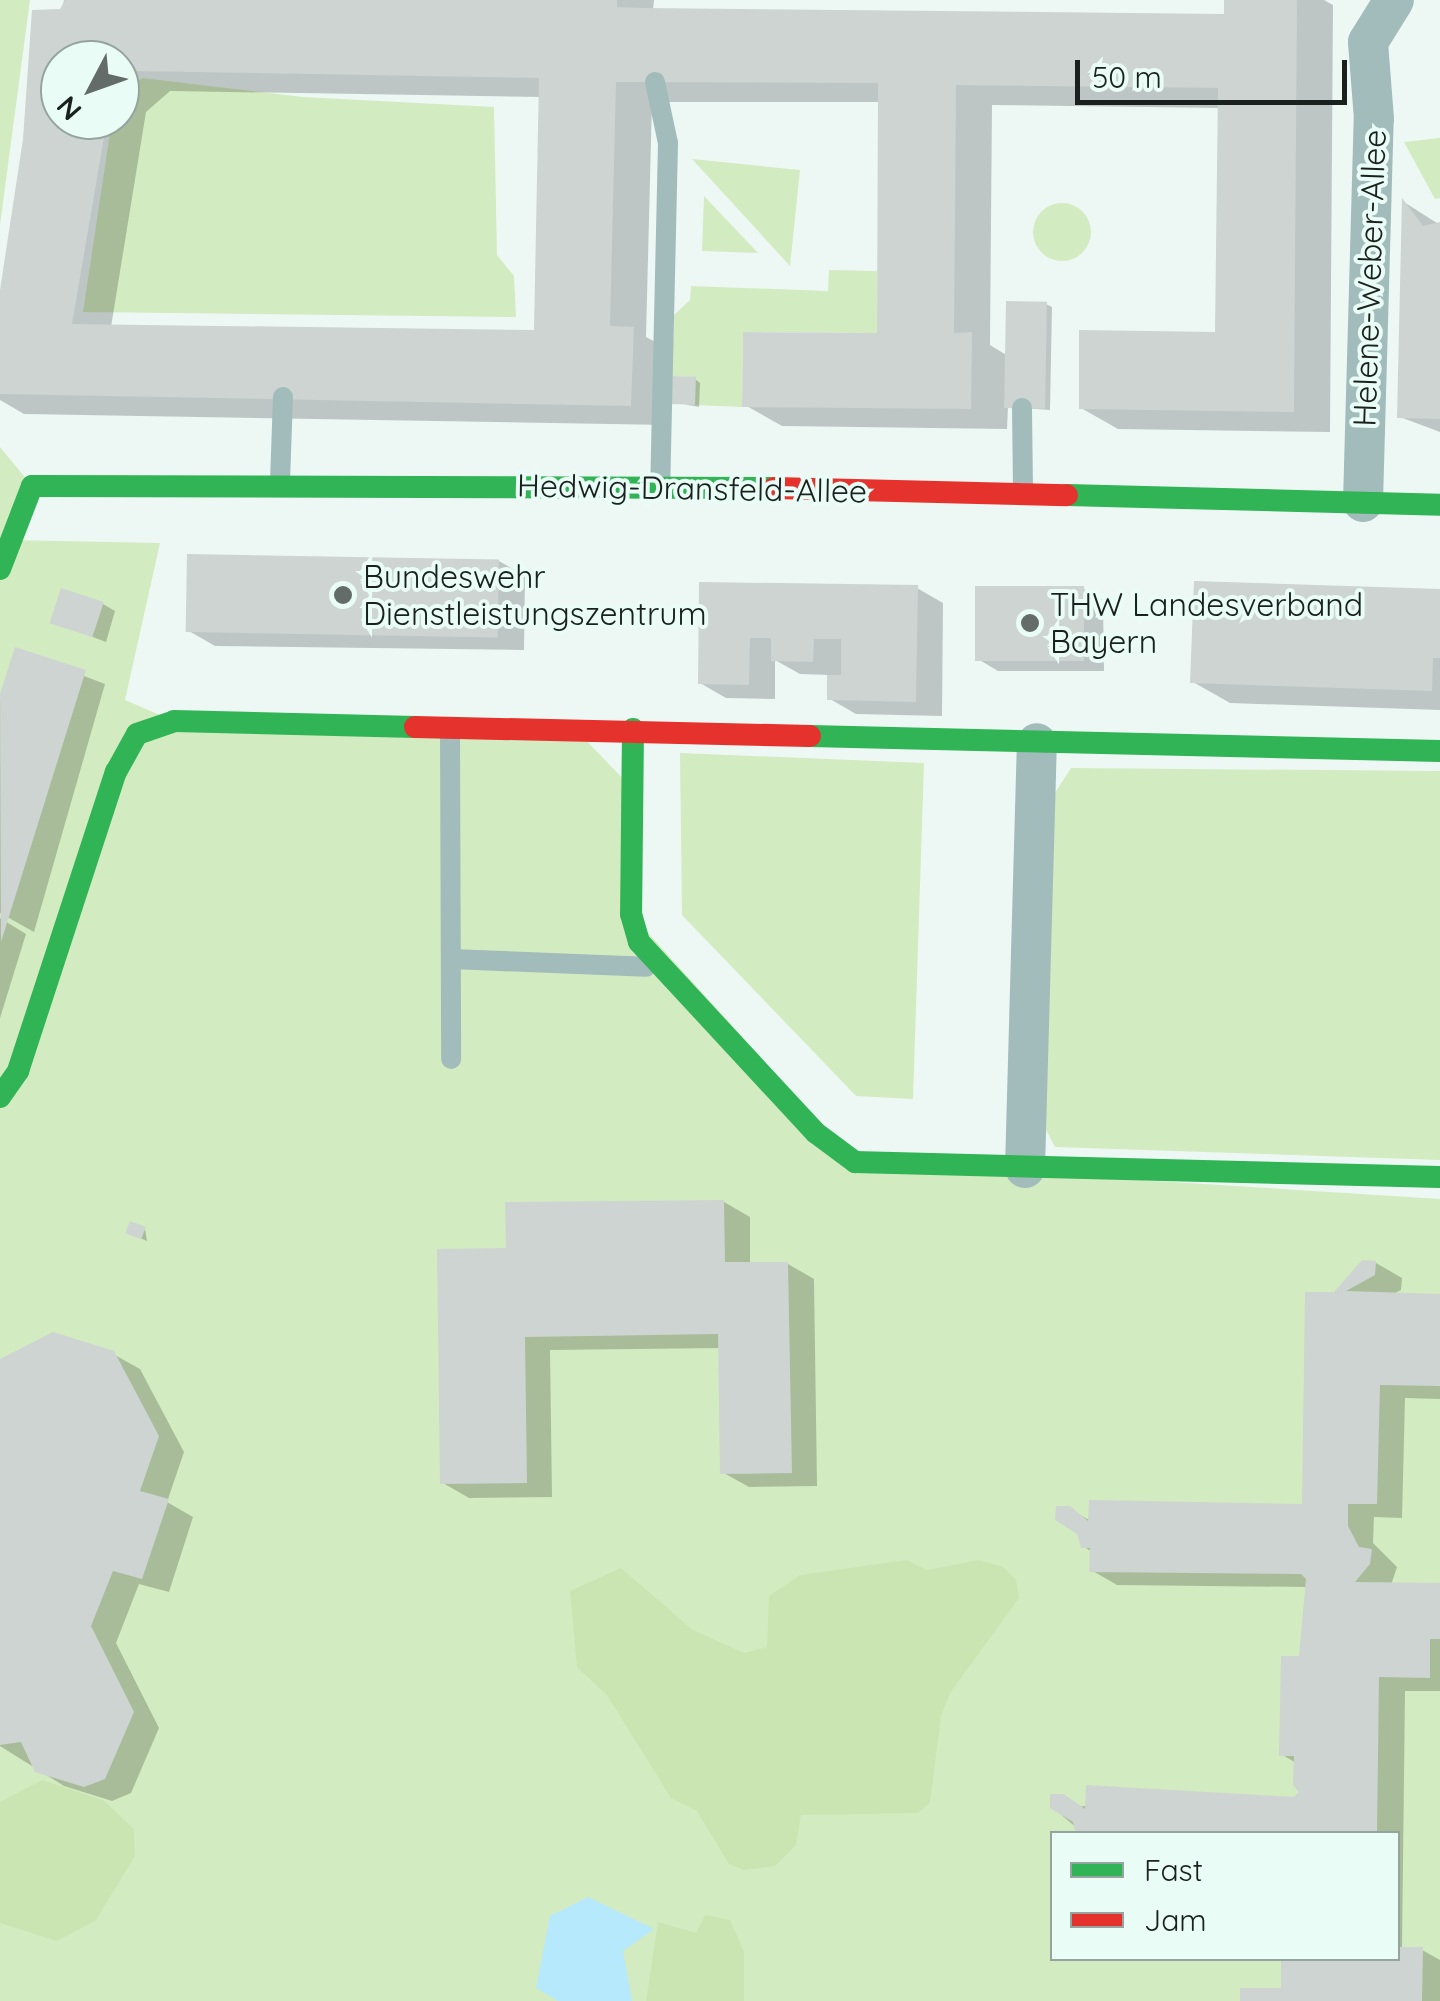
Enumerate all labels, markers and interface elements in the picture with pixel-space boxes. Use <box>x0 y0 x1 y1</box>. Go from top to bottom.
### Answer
north arrow <box>40 40 140 140</box>
scale bar <box>1080 40 1352 102</box>
text: 50 m <box>1092 58 1162 96</box>
text: N <box>49 89 88 128</box>
street label: Helene-Weber-Allee <box>1345 129 1393 427</box>
street label: Hedwig-Dransfeld-Allee <box>517 466 867 510</box>
place label: Bundeswehr Dienstleistungszentrum <box>363 558 707 633</box>
marker: Bundeswehr Dienstleistungszentrum <box>332 584 354 606</box>
place label: THW Landesverband Bayern <box>1050 586 1363 661</box>
marker: THW Landesverband Bayern <box>1019 612 1041 634</box>
legend <box>1050 1831 1400 1961</box>
text: Fast <box>1144 1851 1203 1889</box>
text: Jam <box>1144 1901 1207 1939</box>

